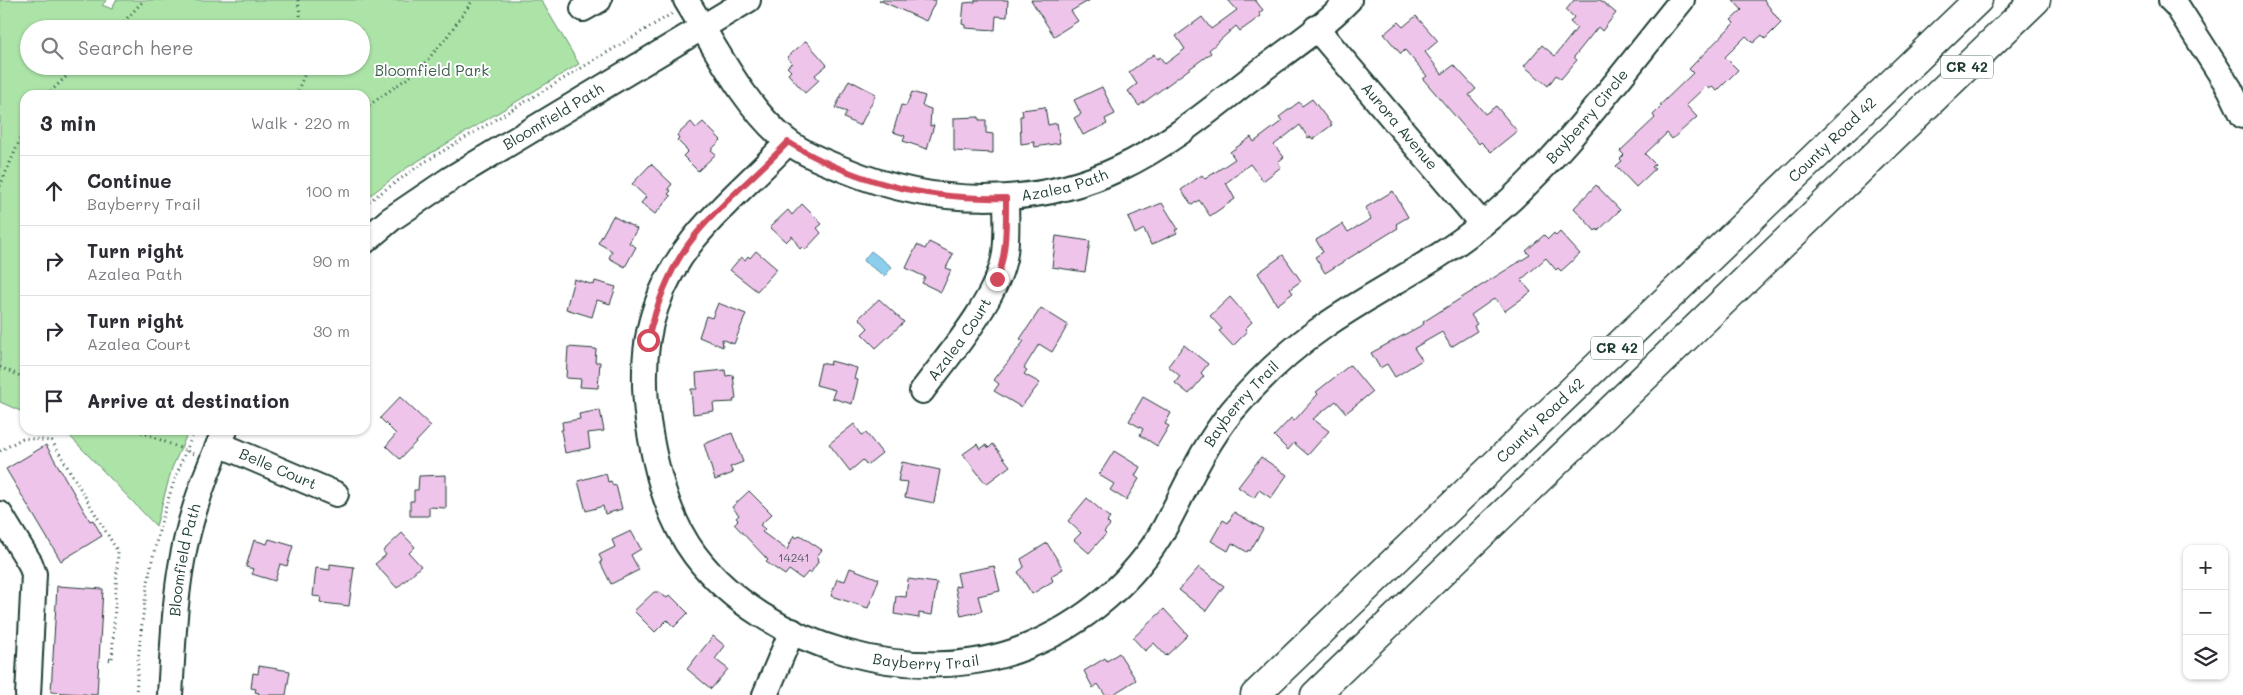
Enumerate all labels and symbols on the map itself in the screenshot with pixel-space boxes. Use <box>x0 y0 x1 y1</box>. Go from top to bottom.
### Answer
road number: CR 42 <box>1941 56 1993 78</box>
park label: Bloomfield Park <box>375 60 489 80</box>
street label: Bayberry Circle <box>1541 64 1632 167</box>
street label: Bloomfield Path <box>499 78 607 154</box>
street label: Aurora Avenue <box>1357 78 1443 174</box>
street label: County Road 42 <box>1783 92 1880 186</box>
street label: Azalea Path <box>1020 164 1111 205</box>
route end <box>986 268 1009 291</box>
street label: Azalea Court <box>923 294 995 384</box>
route start <box>637 329 660 352</box>
road number: CR 42 <box>1591 336 1643 359</box>
street label: Bayberry Trail <box>1199 356 1283 450</box>
street label: County Road 42 <box>1491 373 1588 467</box>
street label: Belle Court <box>236 443 320 494</box>
street label: Bloomfield Path <box>164 501 205 617</box>
house number: 14241 <box>778 549 810 565</box>
street label: Bayberry Trail <box>871 648 981 673</box>

